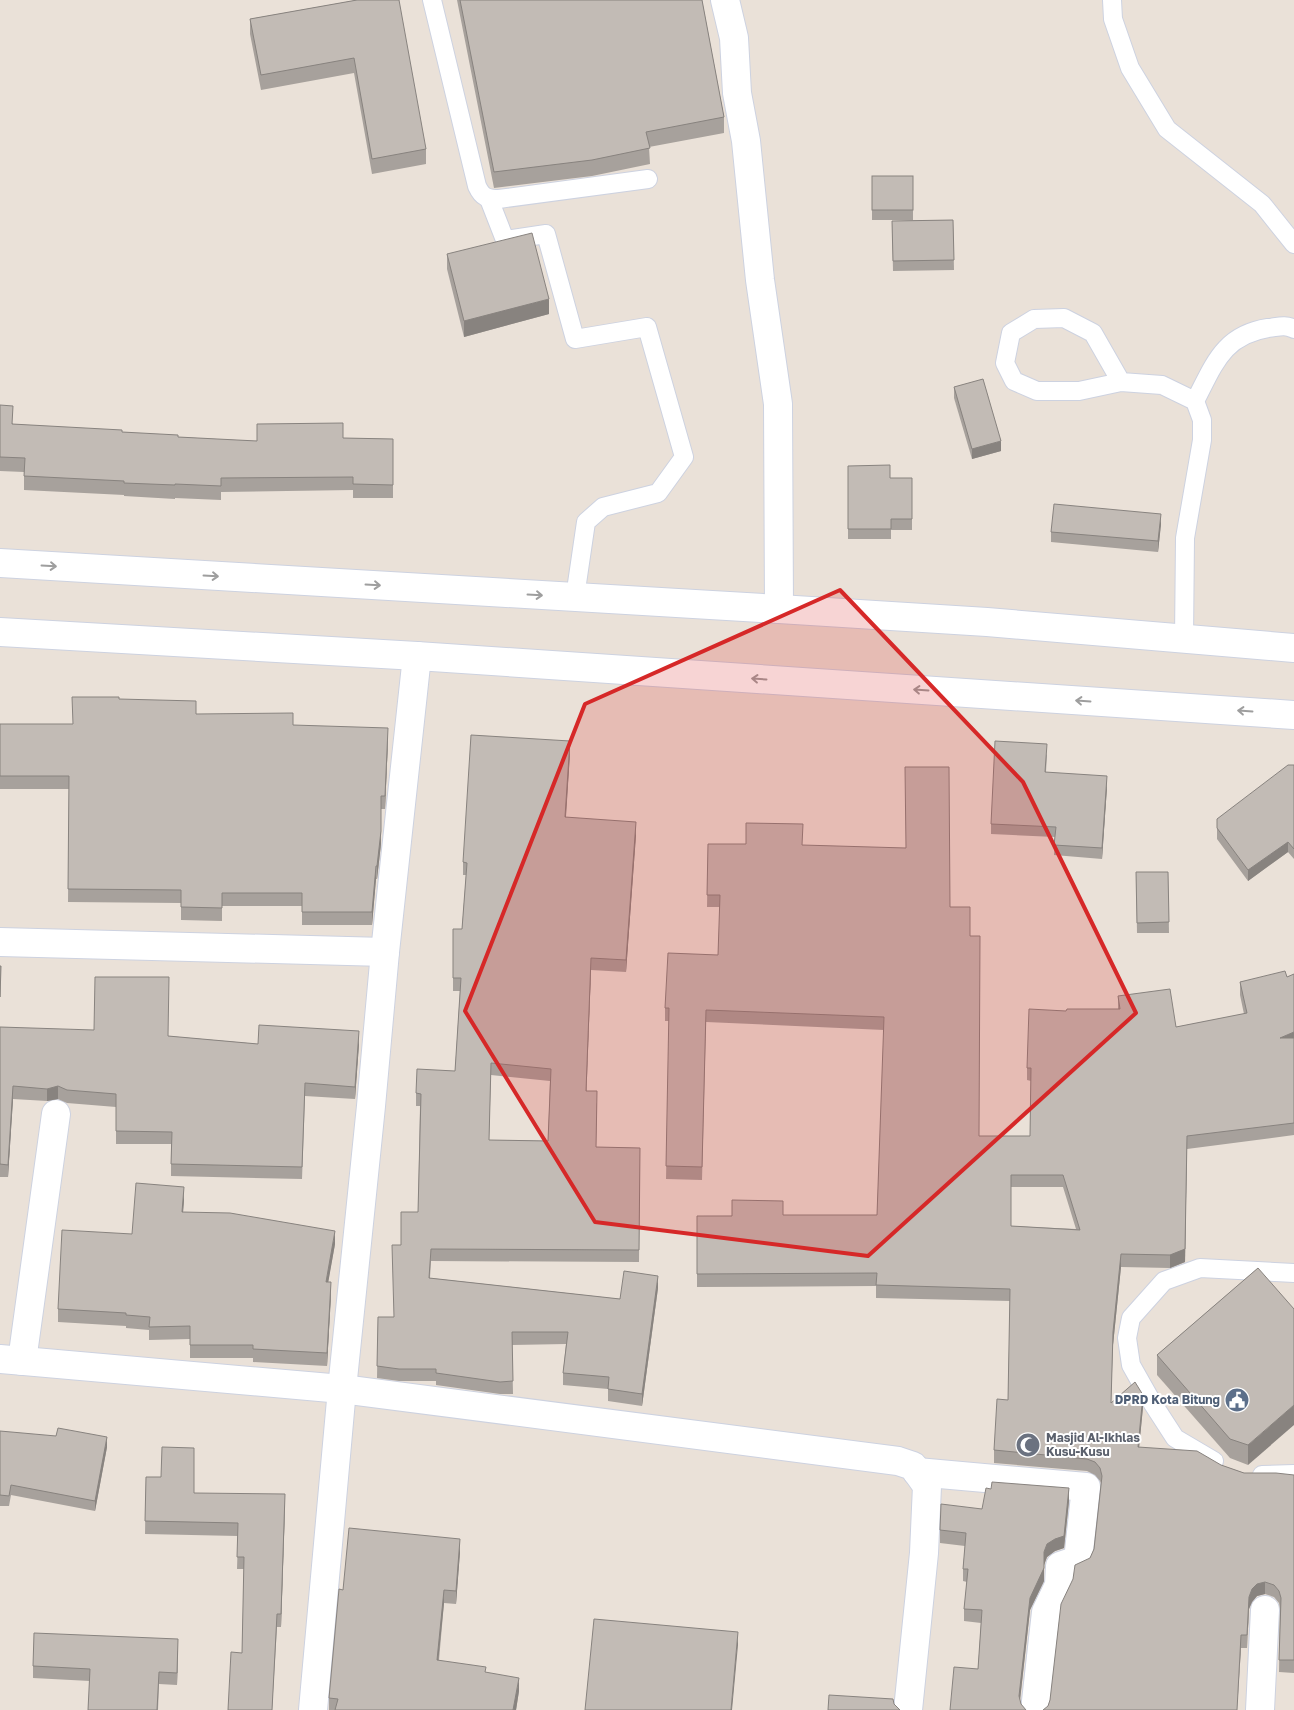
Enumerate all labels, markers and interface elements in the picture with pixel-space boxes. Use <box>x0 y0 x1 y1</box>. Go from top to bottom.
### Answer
one-way arrow <box>40 562 56 571</box>
one-way arrow <box>203 571 219 580</box>
one-way arrow <box>365 581 381 590</box>
one-way arrow <box>527 590 543 599</box>
one-way arrow <box>751 675 767 684</box>
one-way arrow <box>913 685 929 695</box>
one-way arrow <box>1075 696 1091 705</box>
one-way arrow <box>1238 707 1254 716</box>
public building icon: DPRD Kota Bitung <box>1224 1387 1250 1413</box>
place label: DPRD Kota Bitung <box>1115 1392 1220 1407</box>
place label: Masjid Al-Ikhlas Kusu-Kusu <box>1046 1430 1140 1459</box>
mosque icon: Masjid Al-Ikhlas Kusu-Kusu <box>1015 1432 1041 1458</box>

